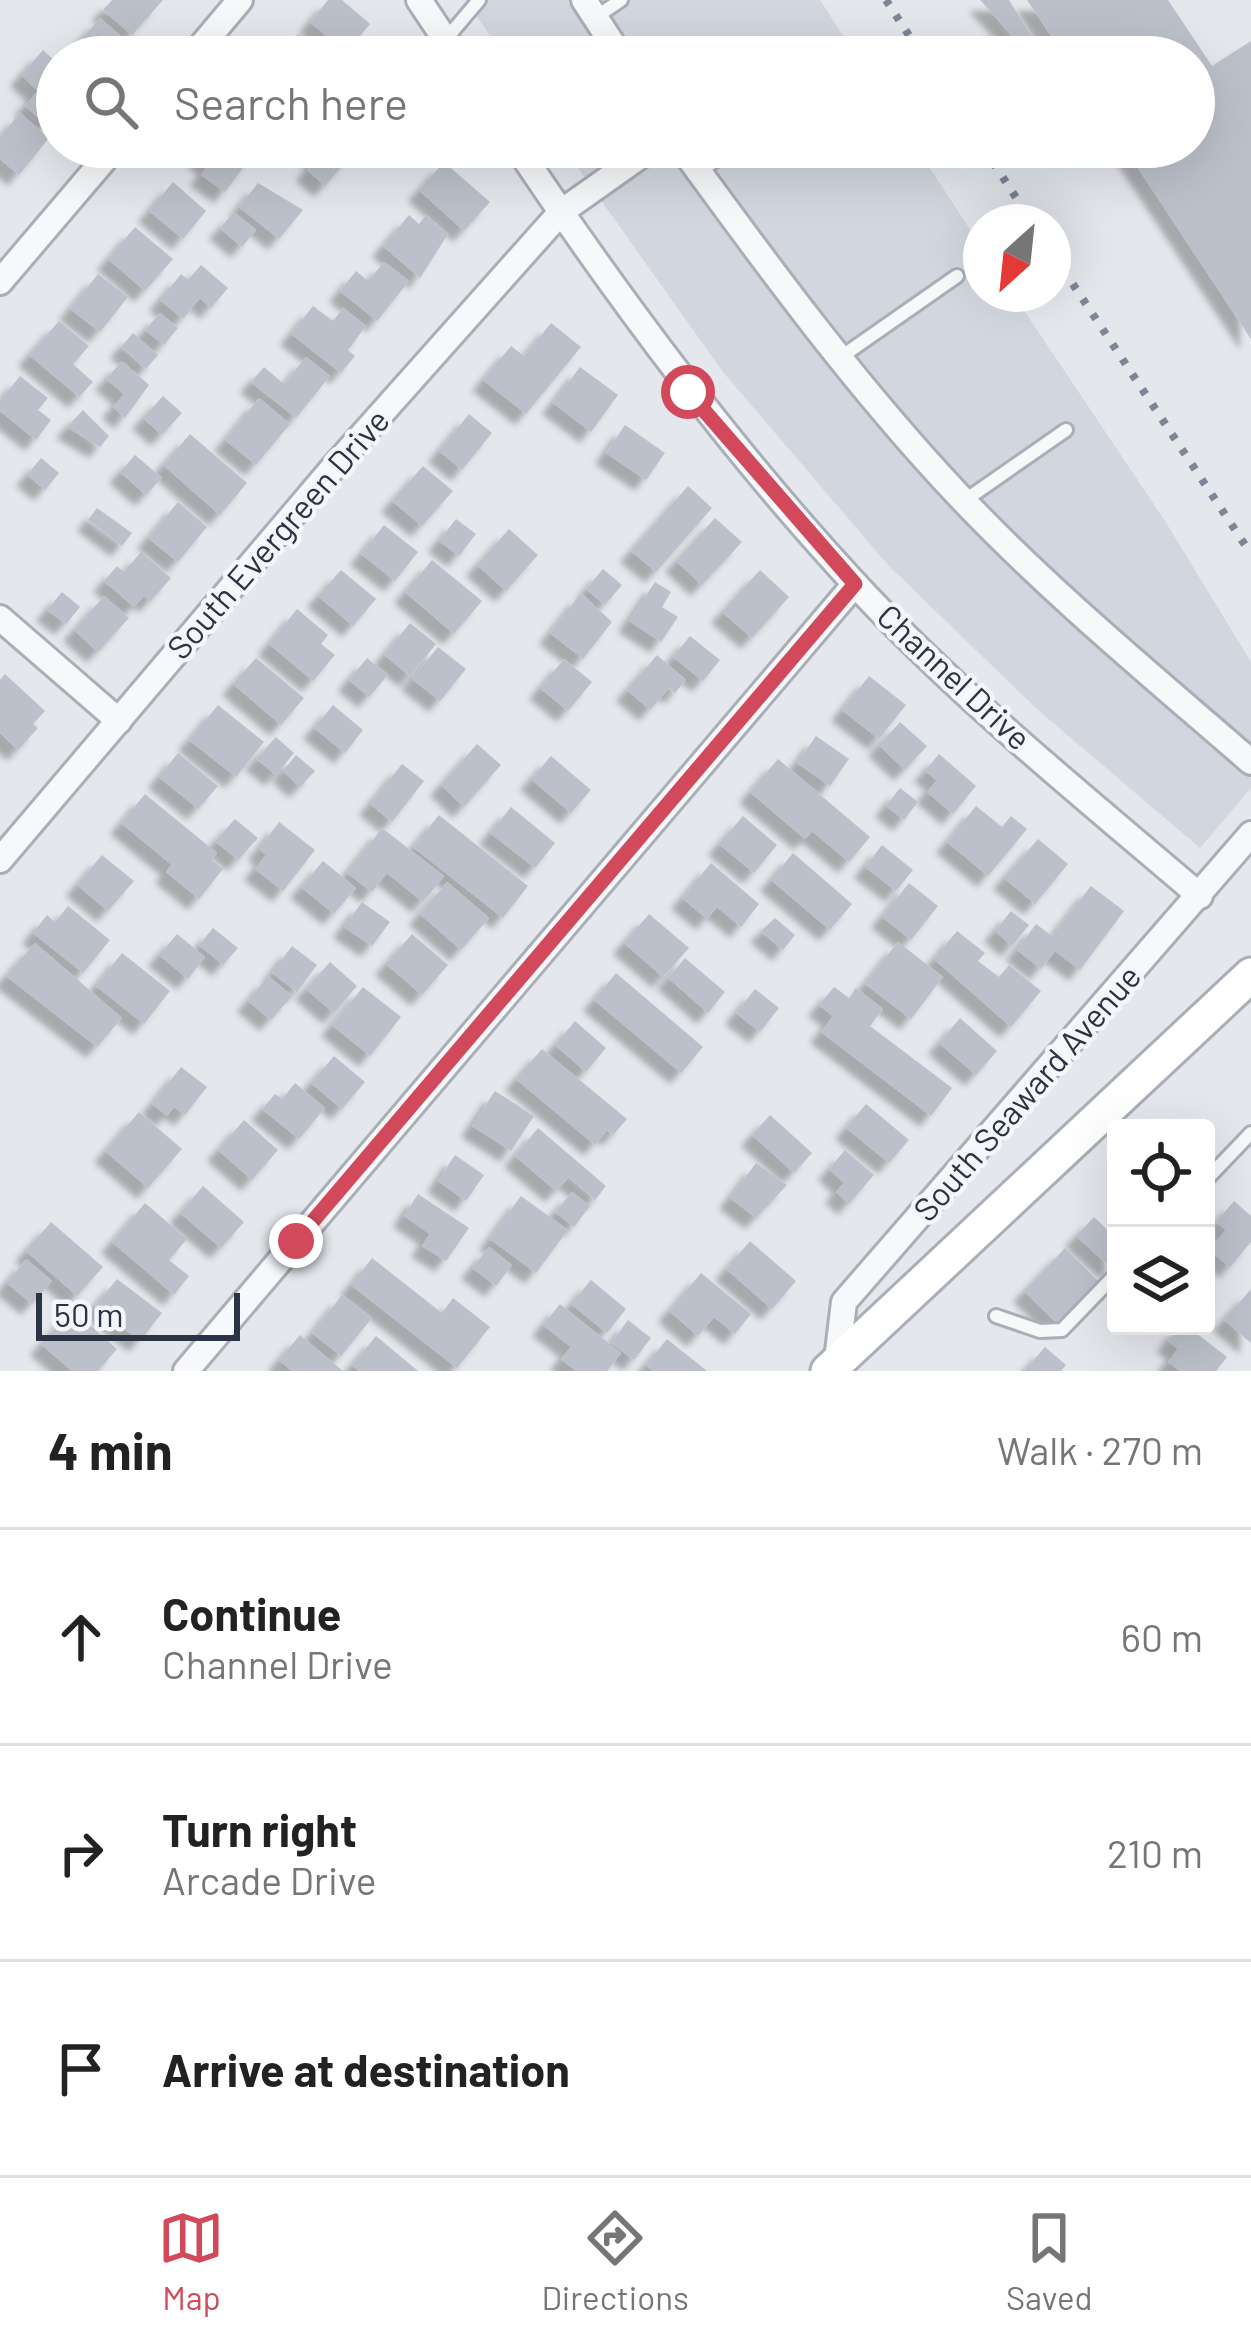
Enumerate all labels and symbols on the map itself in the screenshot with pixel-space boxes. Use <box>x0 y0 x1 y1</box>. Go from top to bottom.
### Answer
north arrow <box>963 204 1071 312</box>
route start <box>661 365 715 419</box>
street label: South Evergreen Drive <box>158 400 397 667</box>
street label: Channel Drive <box>870 595 1040 758</box>
street label: South Seaward Avenue <box>904 956 1148 1229</box>
route end <box>269 1214 323 1268</box>
scale bar <box>36 1287 240 1340</box>

